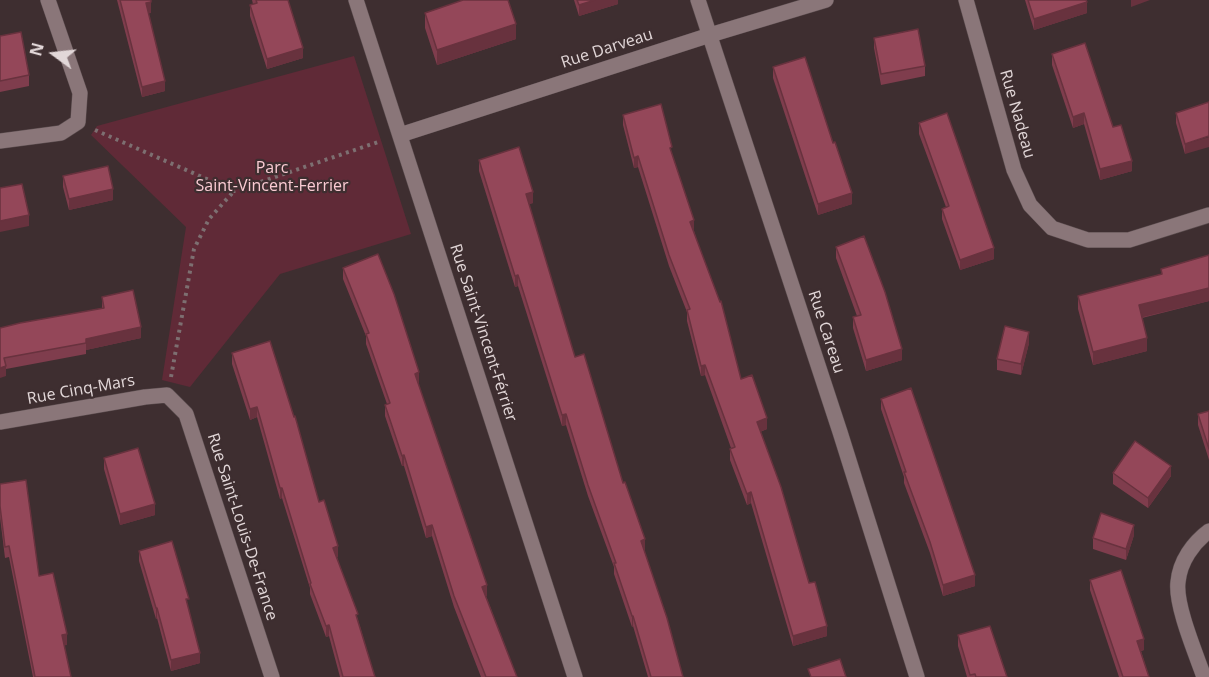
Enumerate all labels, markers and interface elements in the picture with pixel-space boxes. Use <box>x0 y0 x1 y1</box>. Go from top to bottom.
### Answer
north arrow <box>24 24 84 84</box>
street label: Rue Darveau <box>559 25 655 73</box>
text: N <box>24 40 49 58</box>
street label: Rue Nadeau <box>995 68 1039 160</box>
park label: Parc Saint-Vincent-Ferrier <box>196 158 348 196</box>
street label: Rue Saint-Vincent-Férrier <box>445 242 521 424</box>
street label: Rue Careau <box>804 288 848 376</box>
street label: Rue Cinq-Mars <box>26 371 136 409</box>
street label: Rue Saint-Louis-De-France <box>203 431 281 623</box>

